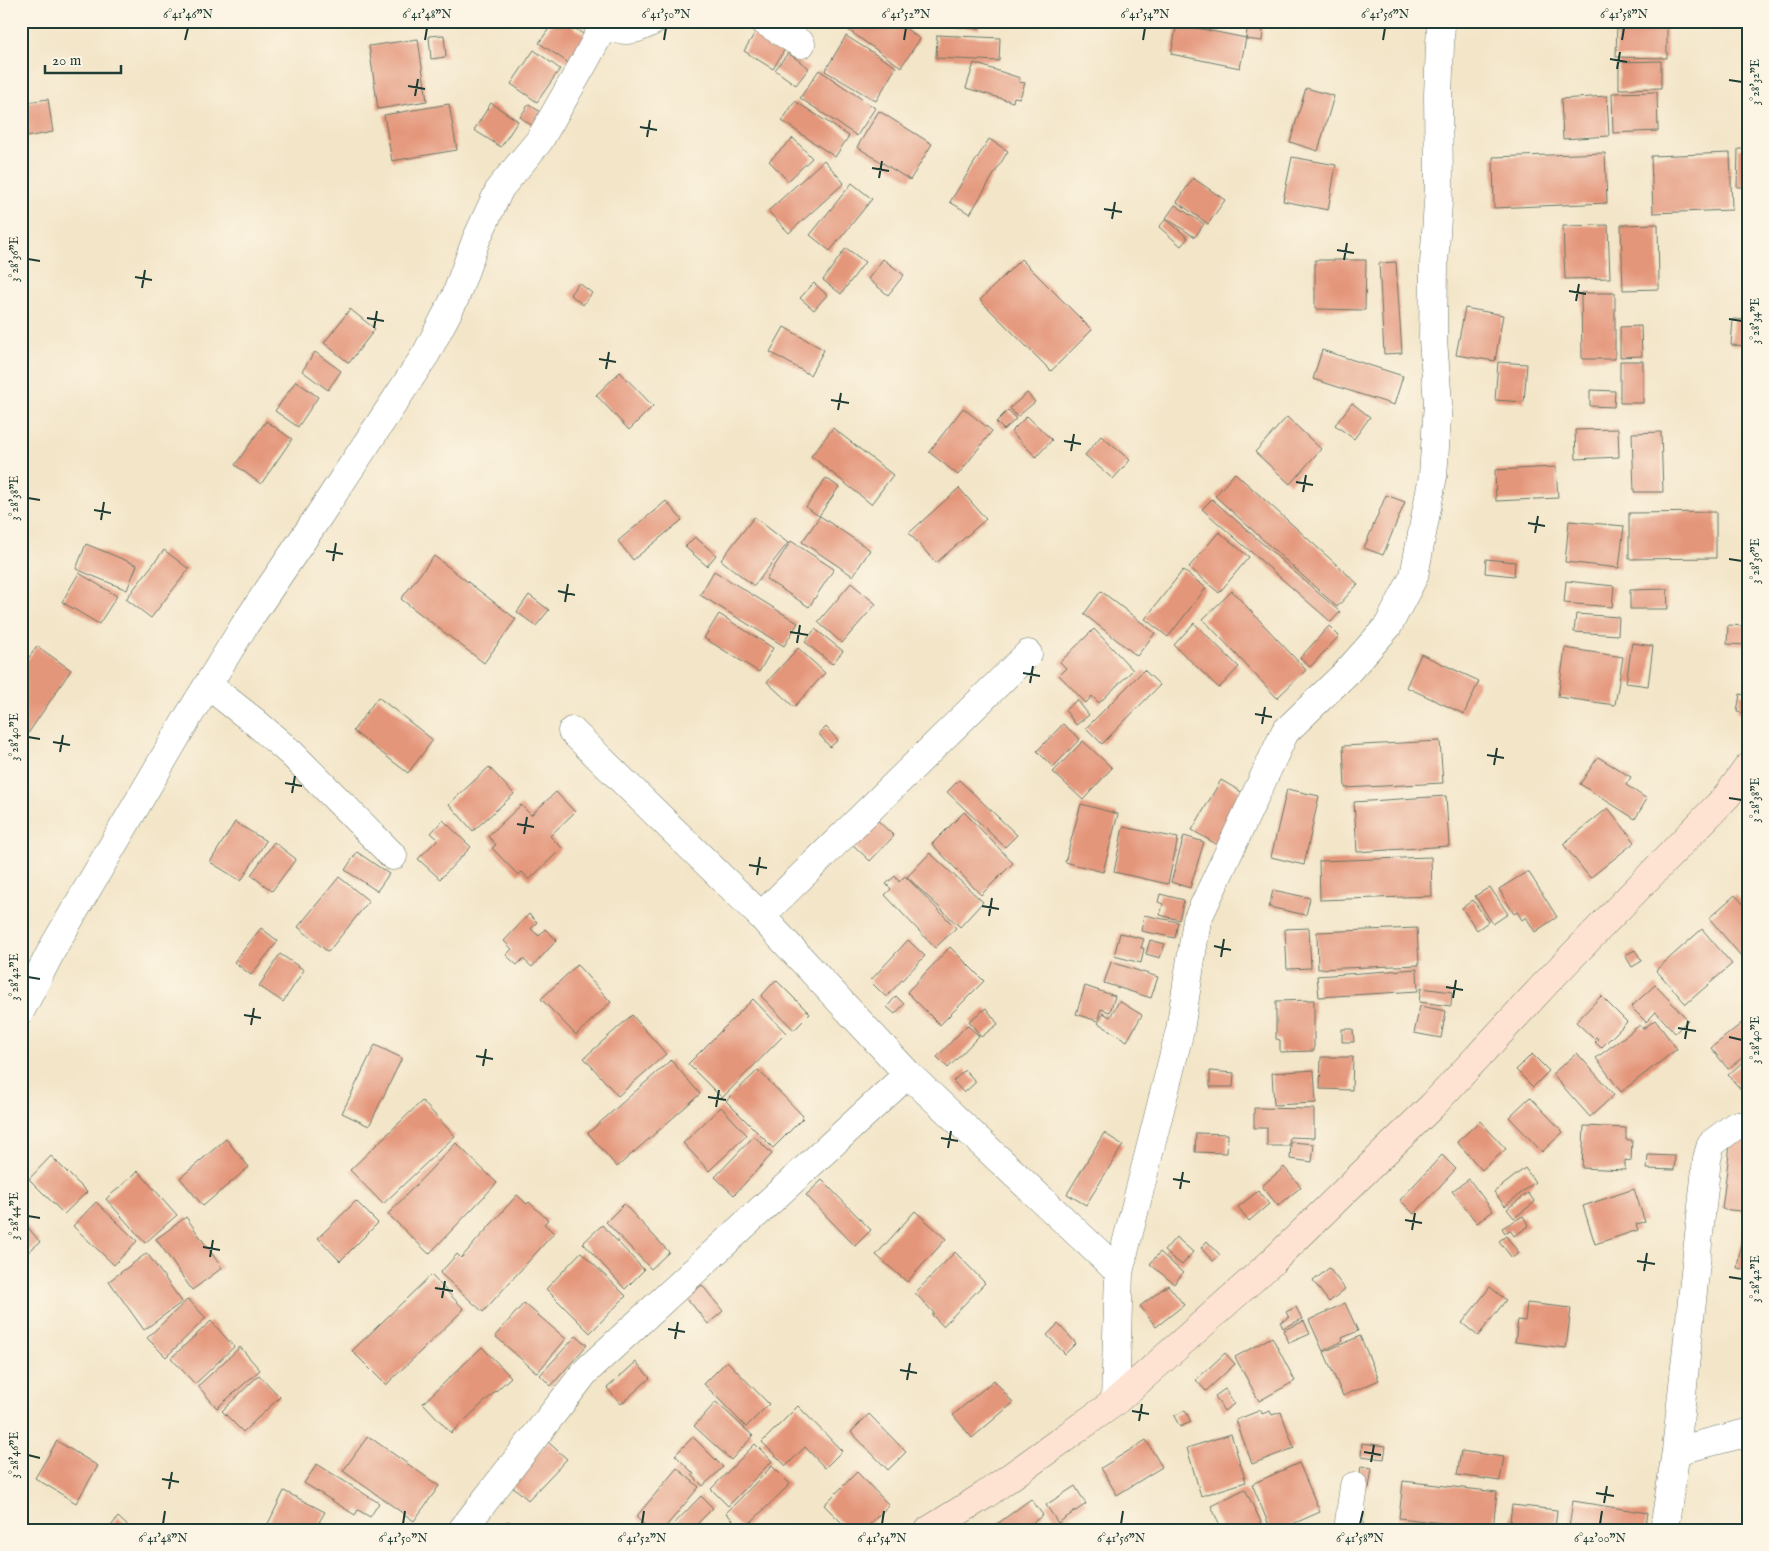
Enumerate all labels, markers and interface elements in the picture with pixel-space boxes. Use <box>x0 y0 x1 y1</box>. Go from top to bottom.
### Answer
text: 6°41'46"N <box>163 7 214 22</box>
text: 6°41'48"N <box>402 7 452 22</box>
text: 6°41'50"N <box>641 7 691 22</box>
text: 6°41'52"N <box>882 7 931 22</box>
text: 6°41'54"N <box>1120 7 1170 22</box>
text: 6°41'56"N <box>1361 7 1410 22</box>
text: 6°41'58"N <box>1600 7 1649 22</box>
scale bar <box>45 42 121 74</box>
text: 20 m <box>52 51 82 70</box>
text: 3°28'32"E <box>1748 59 1763 105</box>
text: 3°28'36"E <box>7 236 22 282</box>
text: 3°28'34"E <box>1748 298 1763 344</box>
text: 3°28'38"E <box>7 475 22 521</box>
text: 3°28'36"E <box>1748 538 1763 584</box>
text: 3°28'40"E <box>7 713 22 761</box>
text: 3°28'38"E <box>1748 777 1763 823</box>
text: 3°28'42"E <box>7 953 22 1001</box>
text: 3°28'40"E <box>1748 1016 1763 1064</box>
text: 3°28'44"E <box>7 1192 22 1240</box>
text: 3°28'42"E <box>1748 1255 1763 1303</box>
text: 3°28'46"E <box>7 1431 22 1479</box>
text: 6°41'48"N <box>138 1531 188 1546</box>
text: 6°41'50"N <box>378 1531 428 1546</box>
text: 6°41'52"N <box>618 1531 667 1546</box>
text: 6°41'54"N <box>857 1531 907 1546</box>
text: 6°41'56"N <box>1097 1531 1146 1546</box>
text: 6°41'58"N <box>1336 1531 1385 1546</box>
text: 6°42'00"N <box>1574 1531 1627 1546</box>

